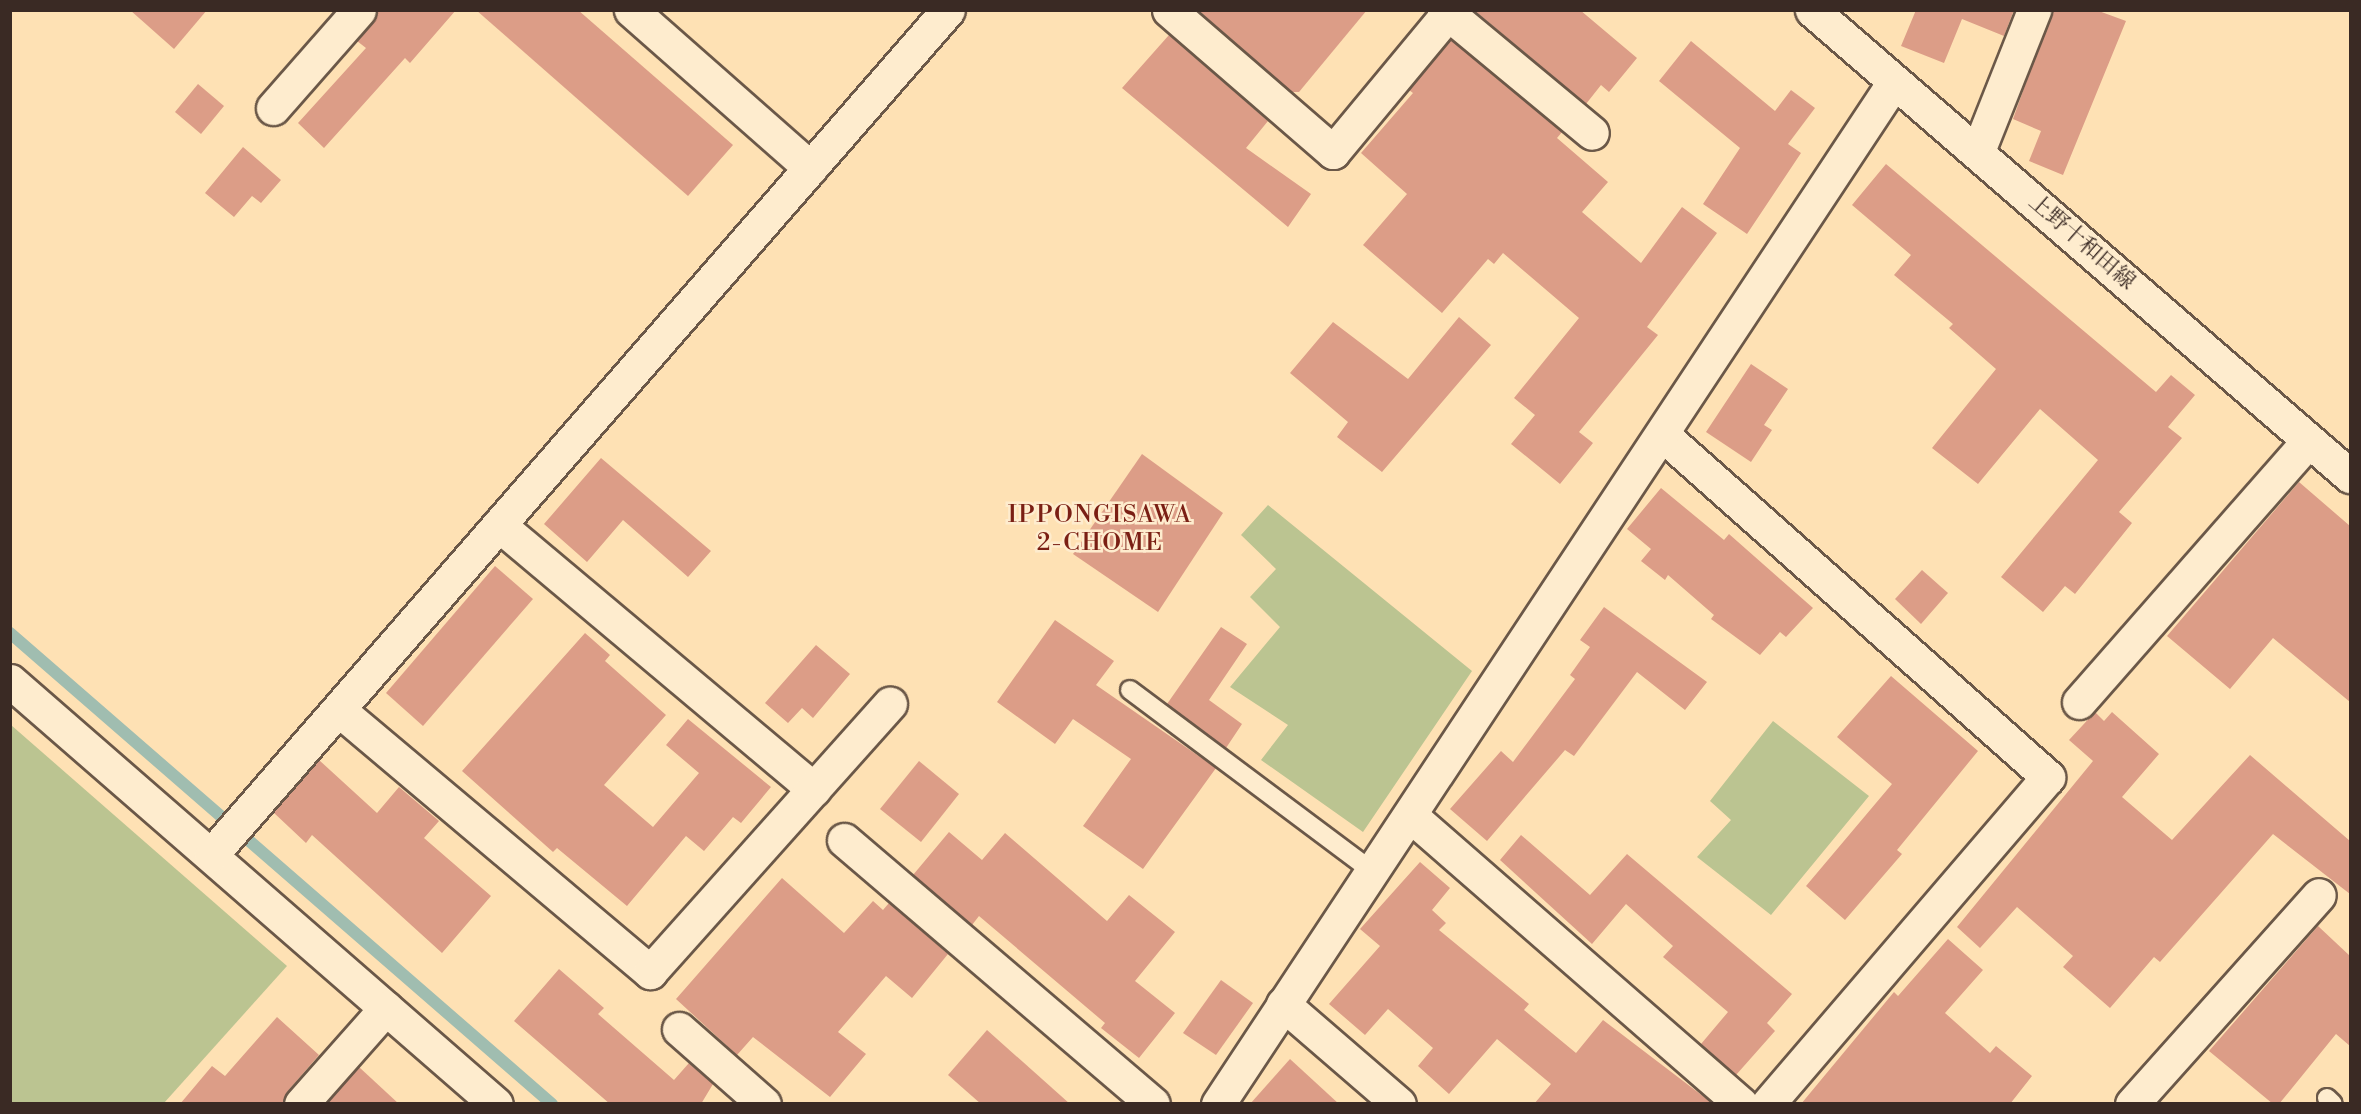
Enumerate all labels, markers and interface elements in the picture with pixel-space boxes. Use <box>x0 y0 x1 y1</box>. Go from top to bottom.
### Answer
street label: 上野十和田線 <box>2024 189 2140 295</box>
district label: IPPONGISAWA 2-CHOME <box>1008 502 1192 558</box>

